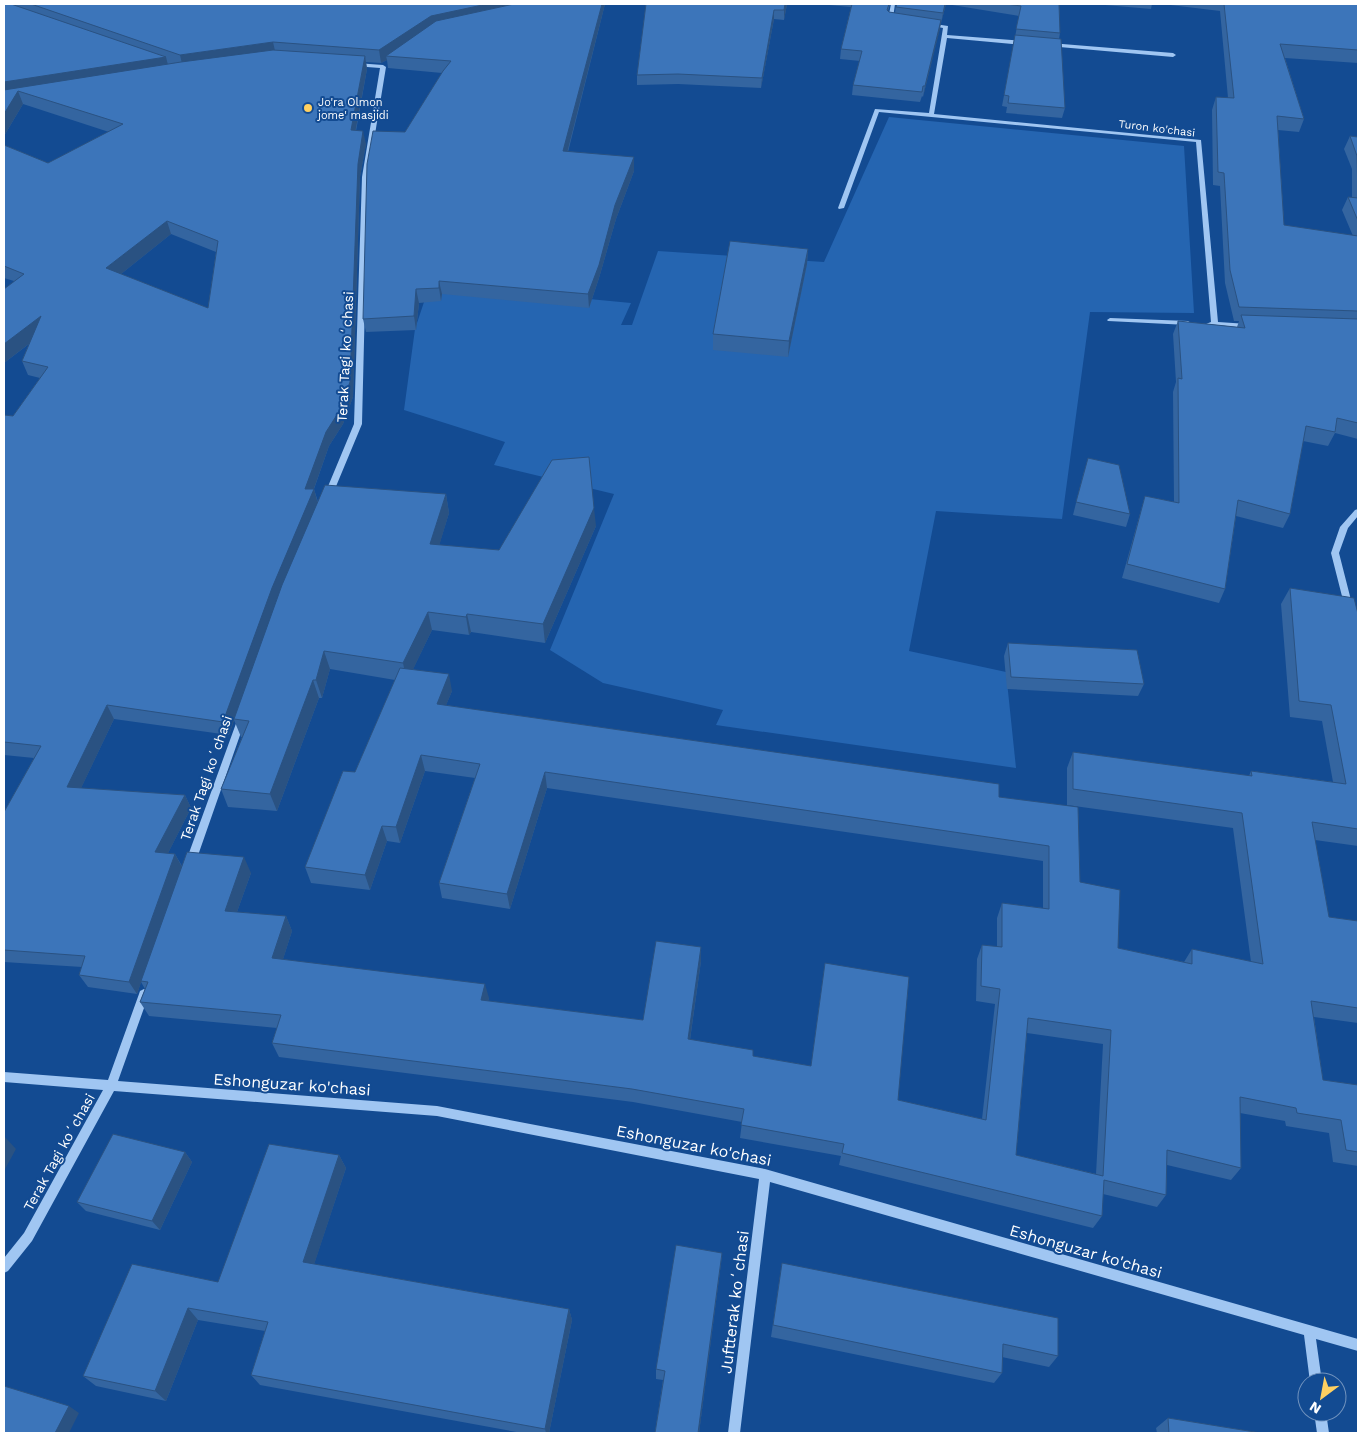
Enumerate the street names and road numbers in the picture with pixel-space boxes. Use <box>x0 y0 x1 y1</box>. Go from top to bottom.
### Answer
street label: Turon ko'chasi <box>1118 117 1196 140</box>
street label: Terak Tagi koʻchasi <box>334 291 356 423</box>
street label: Terak Tagi koʻchasi <box>177 713 235 843</box>
street label: Eshonguzar ko'chasi <box>213 1070 371 1099</box>
street label: Terak Tagi koʻchasi <box>20 1091 98 1213</box>
street label: Eshonguzar ko'chasi <box>615 1121 773 1170</box>
street label: Eshonguzar ko'chasi <box>1007 1221 1164 1282</box>
street label: Juftterak koʻchasi <box>716 1229 753 1375</box>

